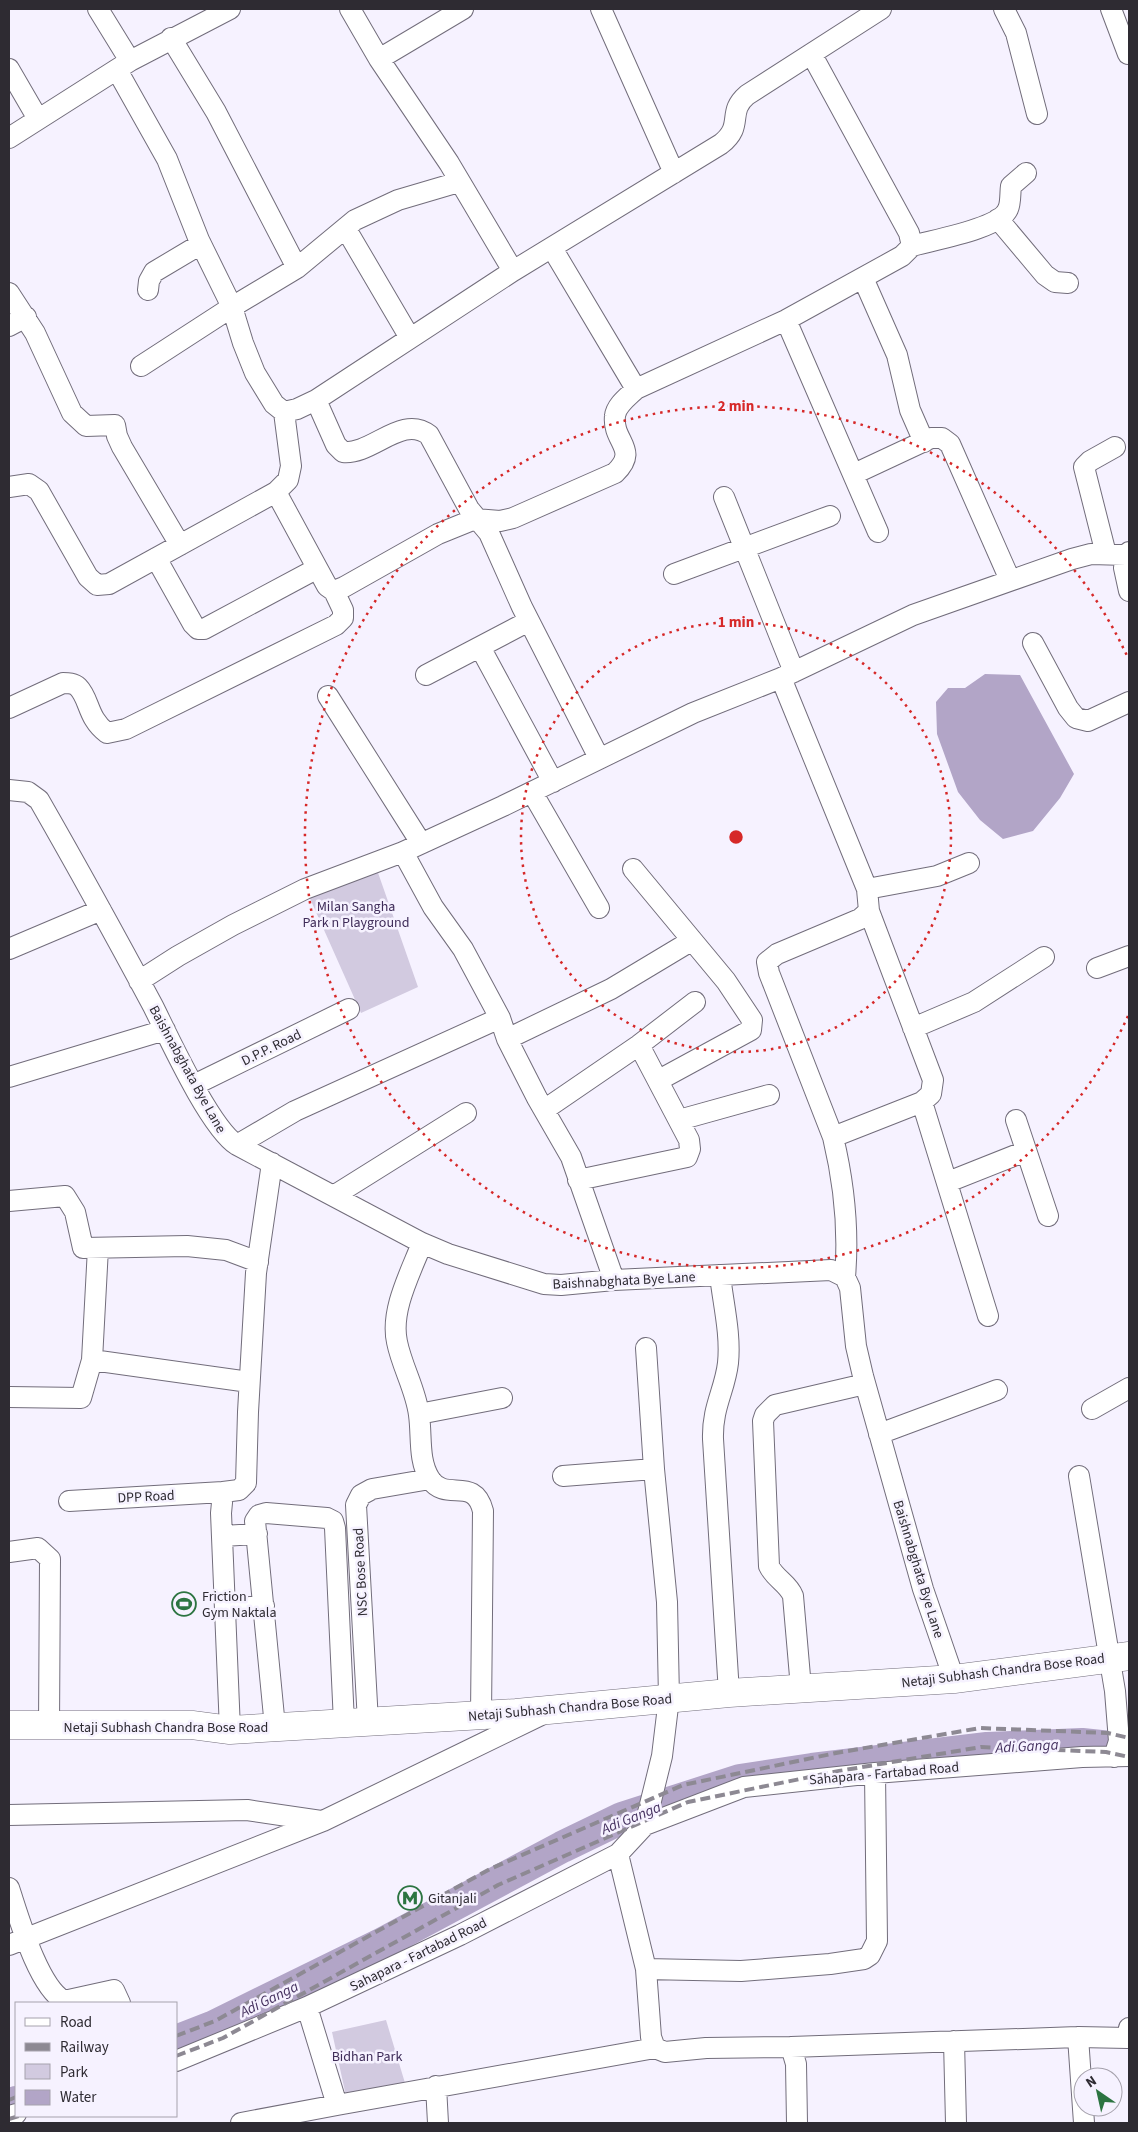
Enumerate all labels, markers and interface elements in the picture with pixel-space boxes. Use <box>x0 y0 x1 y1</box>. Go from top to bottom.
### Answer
text: 2 min <box>718 396 754 417</box>
text: 1 min <box>718 612 754 633</box>
centre of rings <box>727 828 745 846</box>
park label: Milan Sangha Park n Playground <box>303 897 409 933</box>
street label: Baishnabghata Bye Lane <box>144 1002 231 1137</box>
street label: D.P.P. Road <box>238 1025 305 1071</box>
street label: Baishnabghata Bye Lane <box>552 1267 696 1295</box>
street label: DPP Road <box>117 1486 175 1508</box>
street label: Baishnabghata Bye Lane <box>888 1498 949 1641</box>
street label: NSC Bose Road <box>349 1527 373 1617</box>
place label: Friction Gym Naktala <box>202 1587 276 1623</box>
sports icon: Friction Gym Naktala <box>171 1591 197 1617</box>
street label: Netaji Subhash Chandra Bose Road <box>900 1649 1106 1693</box>
street label: Netaji Subhash Chandra Bose Road <box>467 1689 673 1727</box>
street label: Netaji Subhash Chandra Bose Road <box>64 1718 268 1738</box>
water label: Adi Ganga <box>994 1734 1059 1759</box>
street label: Sahapara - Fartabad Road <box>808 1757 960 1791</box>
water label: Adi Ganga <box>597 1797 664 1840</box>
metro station icon: Gitanjali <box>397 1885 423 1911</box>
place label: Gitanjali <box>428 1889 477 1909</box>
street label: Sahapara - Fartabad Road <box>346 1913 490 1997</box>
water label: Adi Ganga <box>235 1976 302 2023</box>
legend <box>15 2002 178 2117</box>
text: Road <box>60 2012 92 2033</box>
text: Railway <box>60 2037 109 2058</box>
park label: Bidhan Park <box>332 2047 402 2067</box>
text: Park <box>60 2062 89 2083</box>
north arrow <box>1073 2067 1123 2117</box>
text: N <box>1082 2071 1101 2093</box>
text: Water <box>60 2087 97 2108</box>

